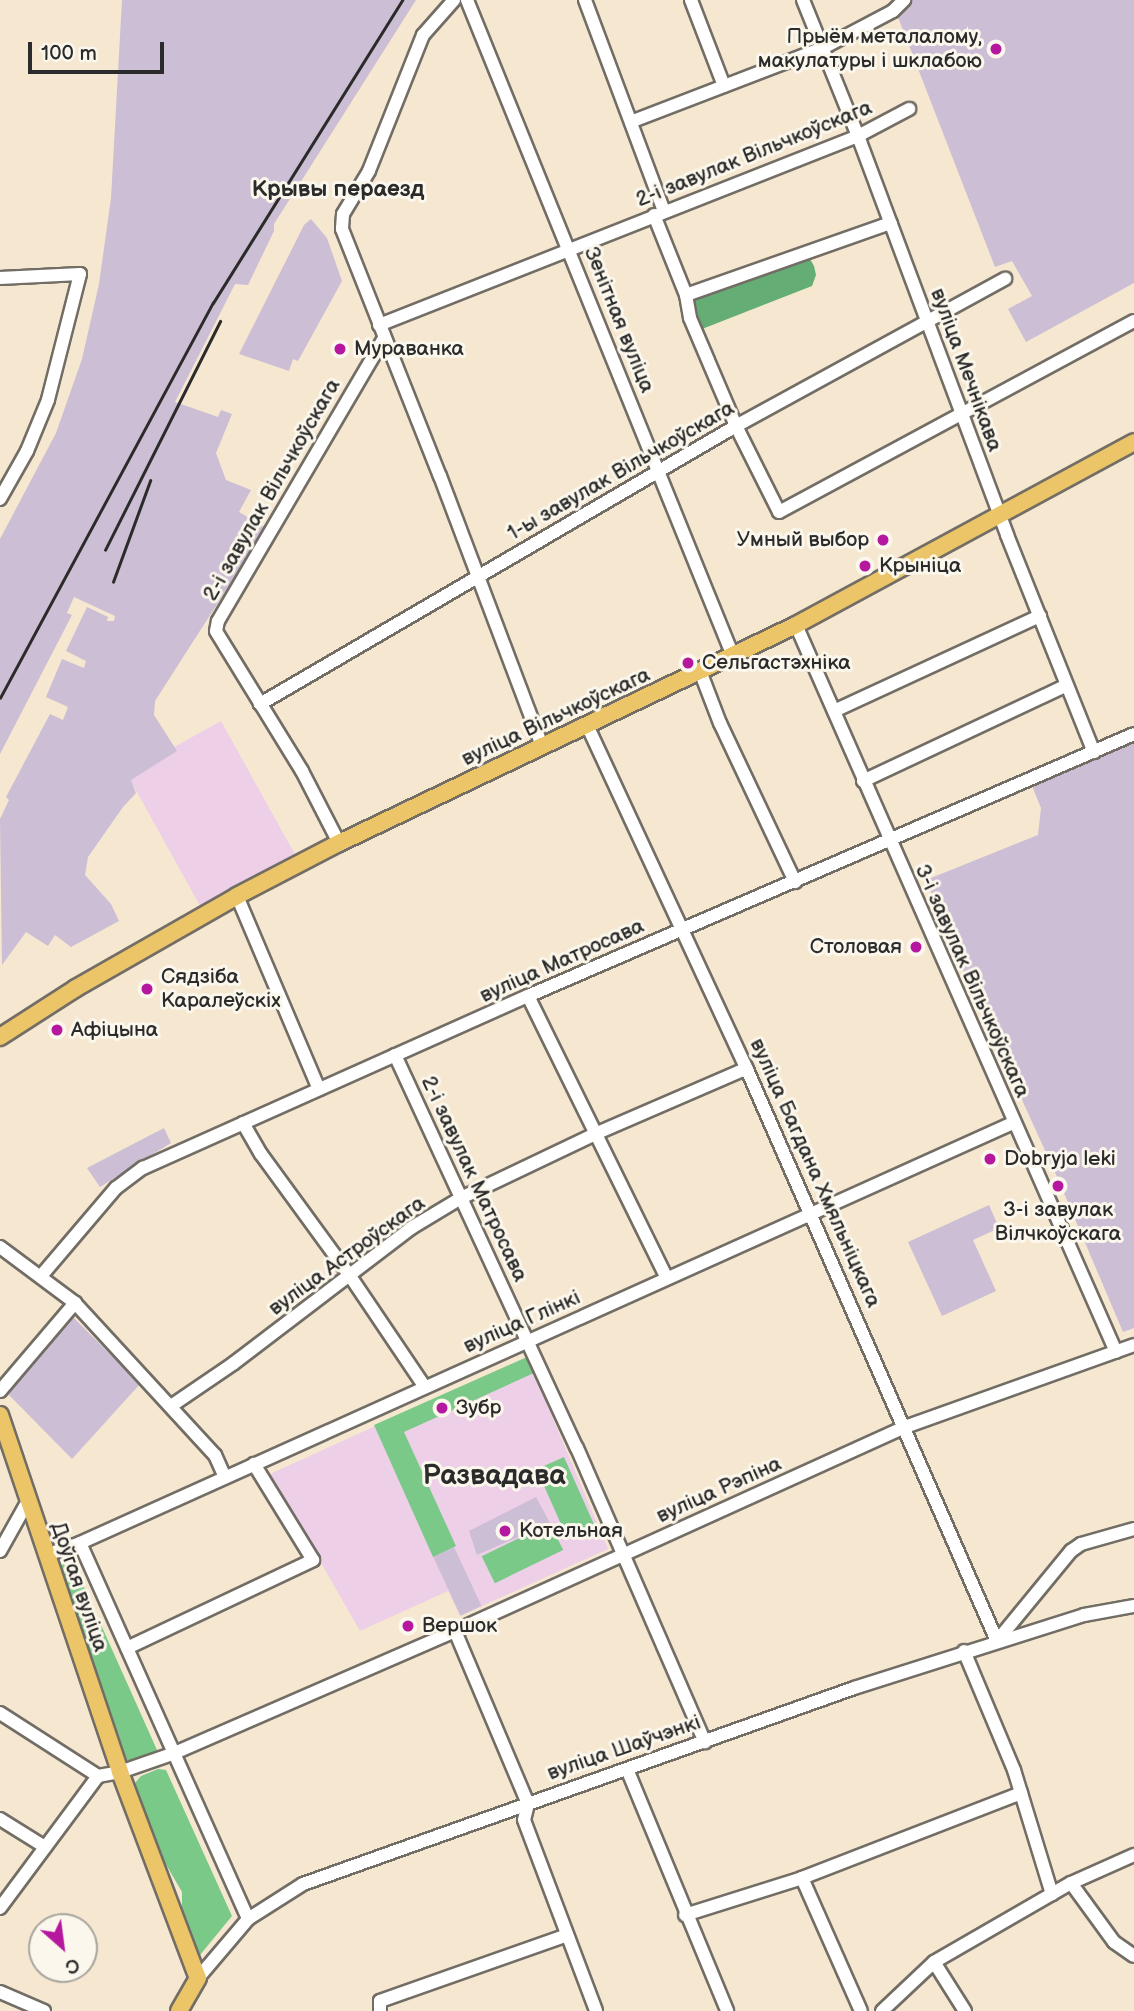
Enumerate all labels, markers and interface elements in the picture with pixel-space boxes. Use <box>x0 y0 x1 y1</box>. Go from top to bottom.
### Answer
place label: Прыём металалому, макулатуры і шклабою <box>758 24 982 74</box>
scale bar <box>32 28 168 72</box>
text: 100 m <box>41 41 97 66</box>
marker: Прыём металалому, макулатуры і шклабою <box>988 41 1004 57</box>
street label: 2-і завулак Вільчкоўскага <box>632 95 876 213</box>
district label: Крывы пераезд <box>252 175 424 203</box>
street label: Зенітная вуліца <box>578 243 660 397</box>
street label: вуліца Мечнікава <box>925 285 1007 455</box>
place label: Мураванка <box>354 336 464 362</box>
marker: Мураванка <box>332 341 348 357</box>
street label: 2-і завулак Вільчкоўскага <box>198 375 346 605</box>
street label: 1-ы завулак Вільчкоўскага <box>503 396 739 546</box>
place label: Умный выбор <box>736 527 869 553</box>
marker: Умный выбор <box>875 532 891 548</box>
place label: Крыніца <box>879 553 961 579</box>
marker: Крыніца <box>857 558 873 574</box>
place label: Сельгастэхніка <box>702 650 851 676</box>
marker: Сельгастэхніка <box>680 655 696 671</box>
street label: вуліца Вільчкоўскага <box>458 662 654 772</box>
street label: 3-і завулак Вільчкоўскага <box>909 860 1035 1102</box>
street label: вуліца Матросава <box>476 914 648 1008</box>
place label: Столовая <box>810 934 902 960</box>
marker: Столовая <box>908 939 924 955</box>
place label: Сядзіба Каралеўскіх <box>161 964 281 1014</box>
marker: Сядзіба Каралеўскіх <box>139 981 155 997</box>
place label: Афіцына <box>71 1017 158 1043</box>
marker: Афіцына <box>49 1022 65 1038</box>
street label: вуліца Багдана Хмяльніцкага <box>744 1035 886 1311</box>
street label: 2-і завулак Матросава <box>415 1072 533 1286</box>
place label: Dobryja leki <box>1004 1146 1116 1172</box>
marker: Dobryja leki <box>982 1151 998 1167</box>
marker: 3-і завулак Вілчкоўскага <box>1050 1178 1066 1194</box>
street label: вуліца Астроўскага <box>264 1191 430 1321</box>
place label: 3-і завулак Вілчкоўскага <box>995 1197 1121 1247</box>
street label: вуліца Глінкі <box>460 1285 584 1359</box>
place label: Зубр <box>456 1395 501 1421</box>
marker: Зубр <box>434 1400 450 1416</box>
street label: вуліца Рэпіна <box>653 1451 785 1529</box>
district label: Развадава <box>422 1459 566 1493</box>
place label: Котельная <box>519 1518 623 1544</box>
street label: Доўгая вуліца <box>45 1519 113 1655</box>
marker: Котельная <box>497 1523 513 1539</box>
place label: Вершок <box>422 1613 497 1639</box>
marker: Вершок <box>400 1618 416 1634</box>
street label: вуліца Шаўчэнкі <box>544 1710 704 1786</box>
north arrow <box>28 1913 98 1983</box>
text: С <box>61 1952 83 1978</box>

